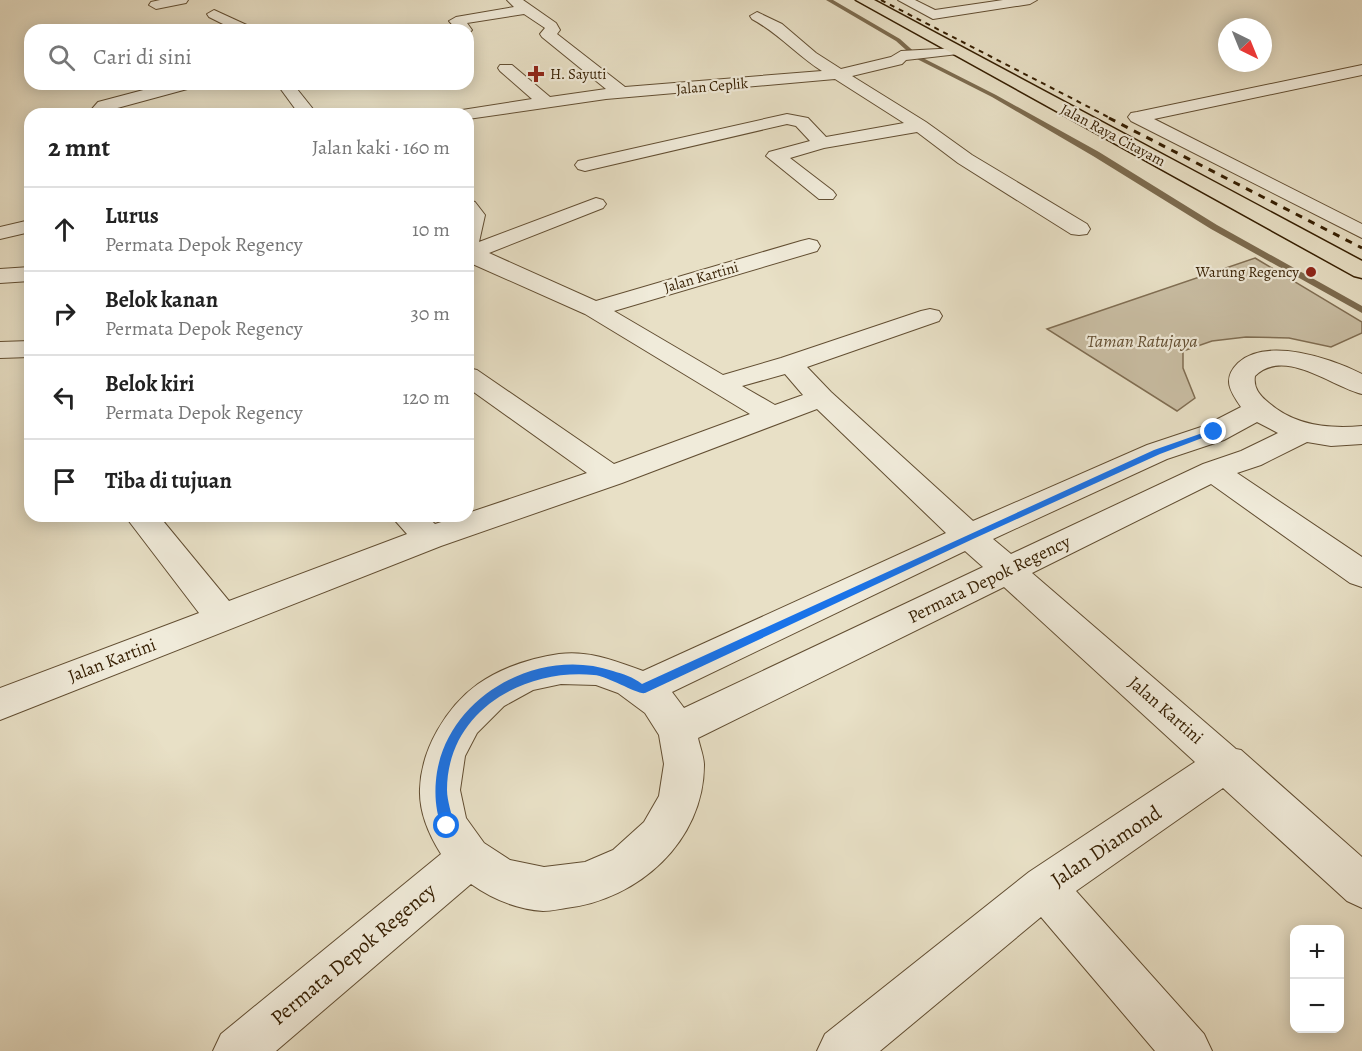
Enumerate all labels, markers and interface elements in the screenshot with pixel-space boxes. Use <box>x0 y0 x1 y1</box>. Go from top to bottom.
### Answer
north arrow <box>1218 18 1272 72</box>
search box <box>24 24 474 90</box>
icon: search <box>45 41 78 74</box>
text: Cari di sini <box>93 42 192 72</box>
place label: H. Sayuti <box>550 64 606 84</box>
marker: H. Sayuti <box>527 65 545 83</box>
street label: Jalan Ceplik <box>675 73 749 99</box>
street label: Jalan Raya Citayam <box>1057 99 1169 171</box>
text: 2 mnt <box>48 130 110 165</box>
text: Jalan kaki · 160 m <box>312 134 450 161</box>
text: Lurus <box>105 201 159 231</box>
icon: ahead <box>48 213 81 246</box>
text: 10 m <box>412 216 450 243</box>
text: Permata Depok Regency <box>105 231 303 258</box>
street label: Jalan Kartini <box>661 257 741 297</box>
place label: Warung Regency <box>1195 262 1299 282</box>
marker: Warung Regency <box>1304 265 1318 279</box>
text: Belok kanan <box>105 285 218 315</box>
icon: right <box>48 297 81 330</box>
text: 30 m <box>410 300 450 327</box>
text: Permata Depok Regency <box>105 315 303 342</box>
park label: Taman Ratujaya <box>1087 329 1197 353</box>
text: Belok kiri <box>105 369 194 399</box>
icon: left <box>48 381 81 414</box>
text: 120 m <box>402 384 450 411</box>
text: Permata Depok Regency <box>105 399 303 426</box>
route end <box>1200 418 1226 444</box>
icon: arrive <box>48 465 81 498</box>
text: Tiba di tujuan <box>105 466 232 496</box>
street label: Permata Depok Regency <box>904 529 1075 629</box>
street label: Jalan Kartini <box>65 632 159 688</box>
street label: Jalan Kartini <box>1123 671 1209 749</box>
street label: Jalan Diamond <box>1045 798 1167 893</box>
route start <box>433 812 459 838</box>
street label: Permata Depok Regency <box>264 876 442 1031</box>
map controls <box>1290 925 1344 1033</box>
button: + <box>1290 925 1344 979</box>
button: − <box>1290 979 1344 1033</box>

